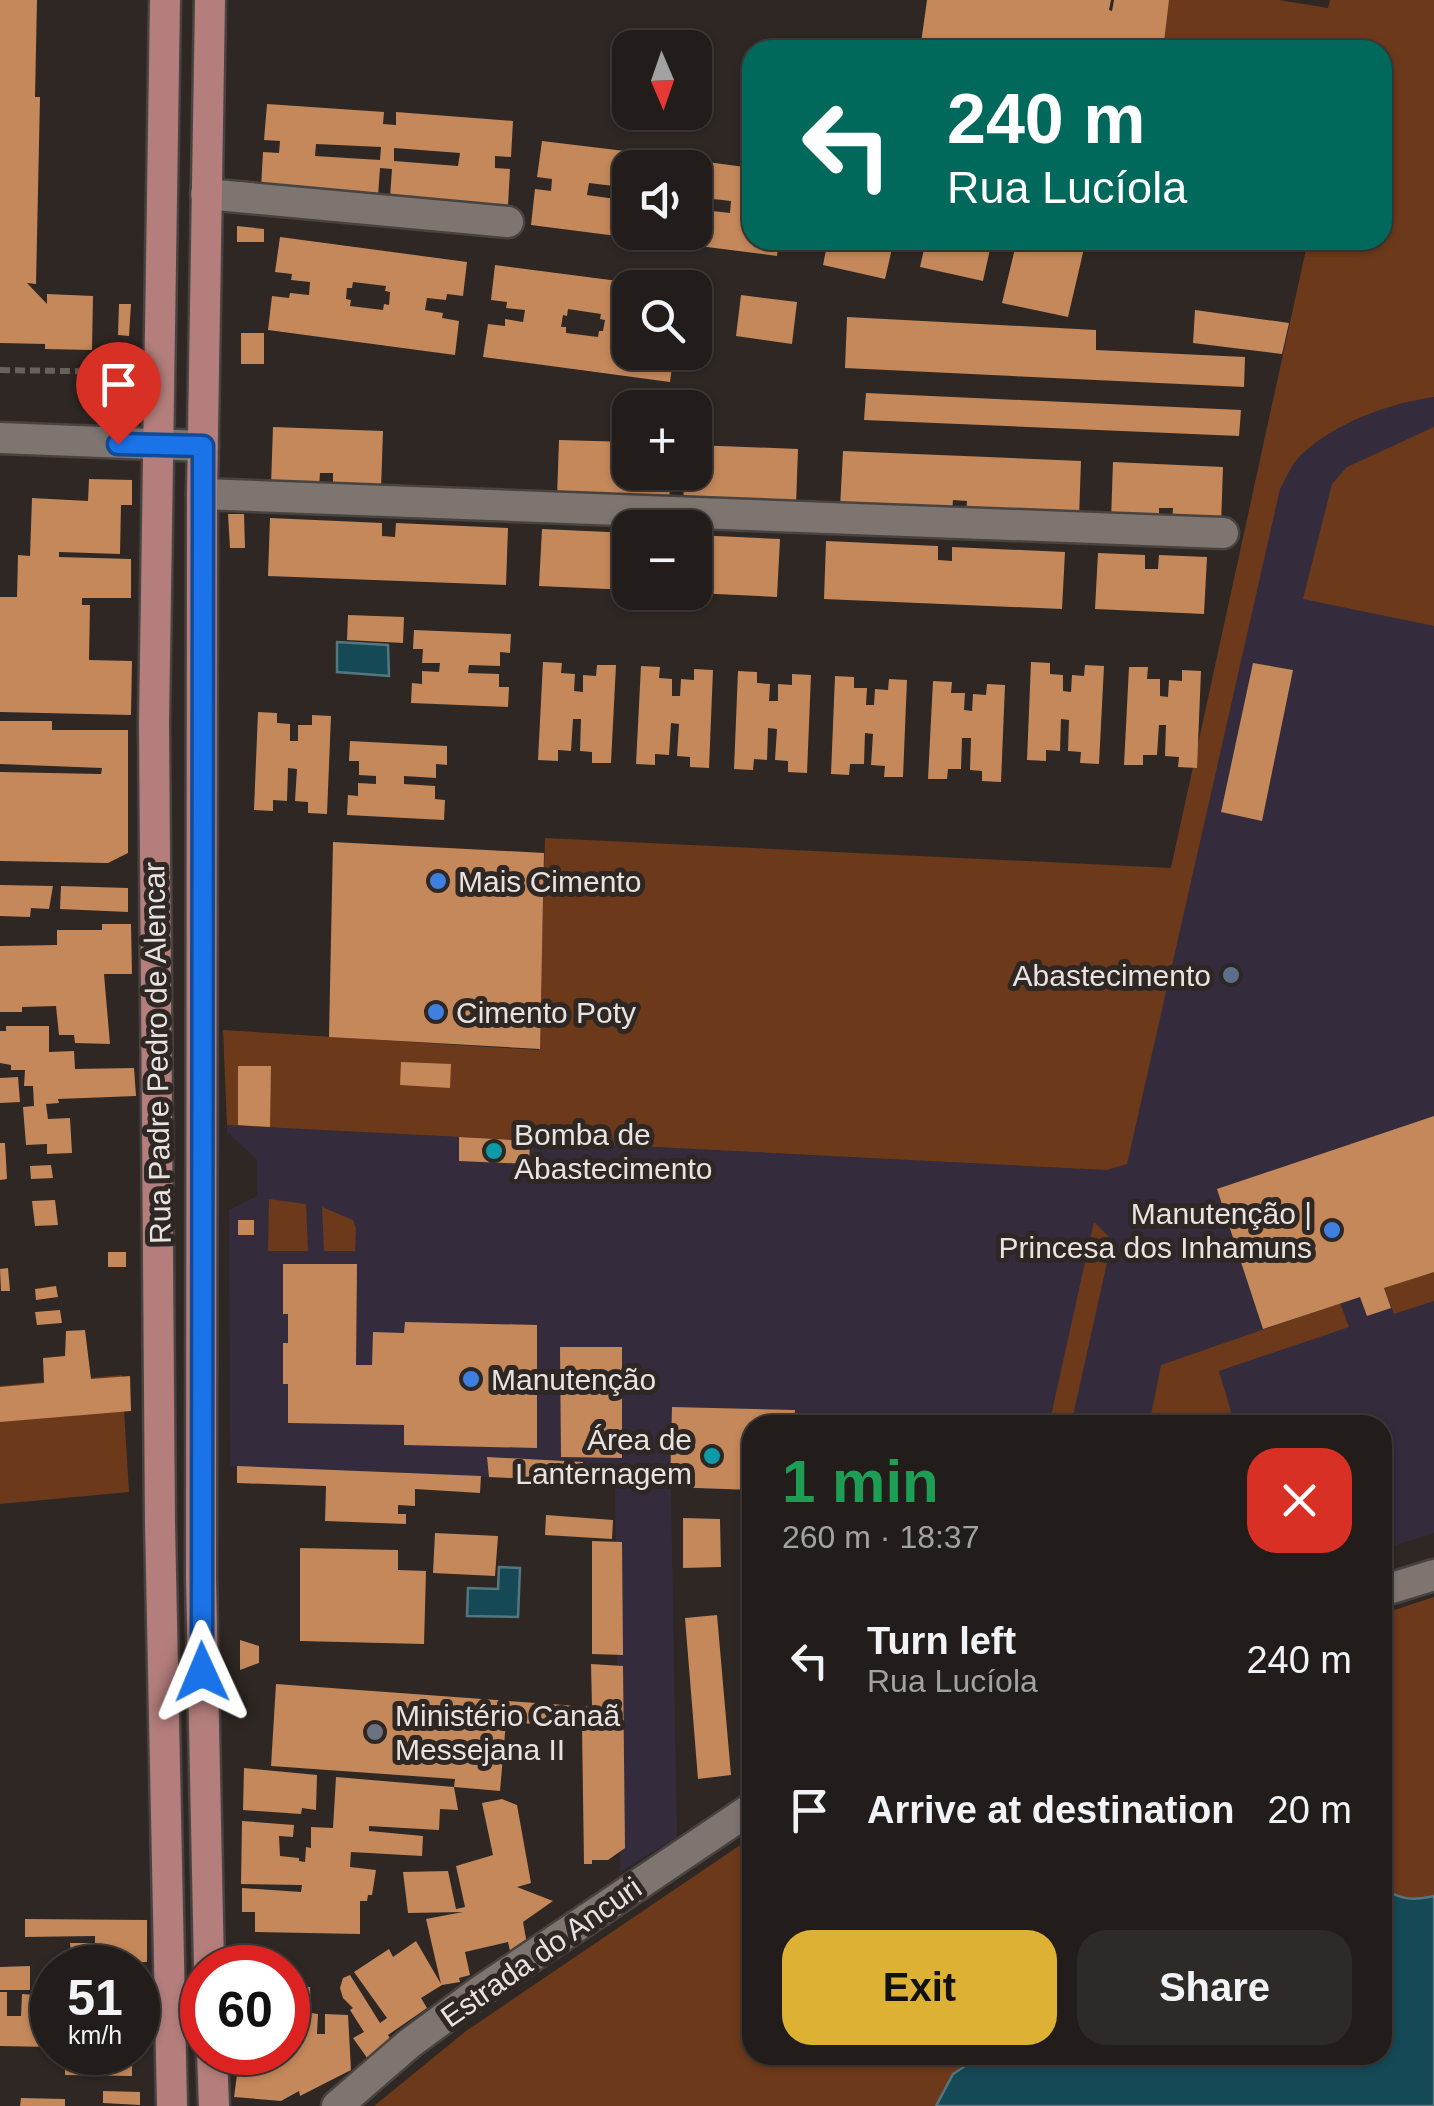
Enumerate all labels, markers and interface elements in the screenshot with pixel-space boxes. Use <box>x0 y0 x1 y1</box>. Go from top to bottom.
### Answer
north arrow <box>612 30 712 130</box>
map controls <box>612 30 712 610</box>
icon: left <box>782 80 912 210</box>
text: 240 m <box>947 80 1145 158</box>
button: sound <box>612 150 712 250</box>
text: Rua Lucíola <box>947 162 1187 213</box>
button: search <box>612 270 712 370</box>
pin <box>76 342 161 445</box>
icon: arrive <box>91 357 146 412</box>
button: + <box>612 390 712 490</box>
button: − <box>612 510 712 610</box>
street label: Rua Padre Pedro de Alencar <box>137 862 177 1244</box>
place label: Mais Cimento <box>458 865 641 898</box>
marker: Mais Cimento <box>427 870 449 892</box>
place label: Abastecimento <box>1013 959 1211 992</box>
marker: Abastecimento <box>1220 964 1242 986</box>
place label: Cimento Poty <box>456 996 636 1029</box>
marker: Cimento Poty <box>425 1001 447 1023</box>
place label: Bomba de Abastecimento <box>514 1118 712 1185</box>
marker: Bomba de Abastecimento <box>483 1140 505 1162</box>
place label: Manutenção | Princesa dos Inhamuns <box>998 1197 1312 1264</box>
marker: Manutenção | Princesa dos Inhamuns <box>1321 1219 1343 1241</box>
place label: Manutenção <box>491 1363 656 1396</box>
marker: Manutenção <box>460 1368 482 1390</box>
place label: Área de Lanternagem <box>515 1423 692 1490</box>
marker: Área de Lanternagem <box>701 1445 723 1467</box>
text: 1 min <box>782 1448 939 1515</box>
button: close <box>1247 1448 1352 1553</box>
text: 260 m · 18:37 <box>782 1519 979 1555</box>
position arrow <box>150 1620 254 1724</box>
text: Turn left <box>867 1620 1016 1662</box>
icon: left <box>782 1633 837 1688</box>
text: 240 m <box>1246 1639 1352 1681</box>
text: Rua Lucíola <box>867 1663 1038 1699</box>
place label: Ministério Canaã Messejana II <box>395 1699 620 1766</box>
marker: Ministério Canaã Messejana II <box>364 1721 386 1743</box>
icon: arrive <box>782 1783 837 1838</box>
text: Arrive at destination <box>867 1789 1234 1831</box>
text: 20 m <box>1268 1789 1352 1831</box>
street label: Estrada do Ancuri <box>435 1871 647 2033</box>
button: Exit <box>782 1930 1057 2045</box>
button: Share <box>1077 1930 1352 2045</box>
speed limit sign: 60 <box>180 1945 310 2075</box>
text: 51 <box>67 1970 123 2026</box>
text: km/h <box>68 2021 122 2049</box>

